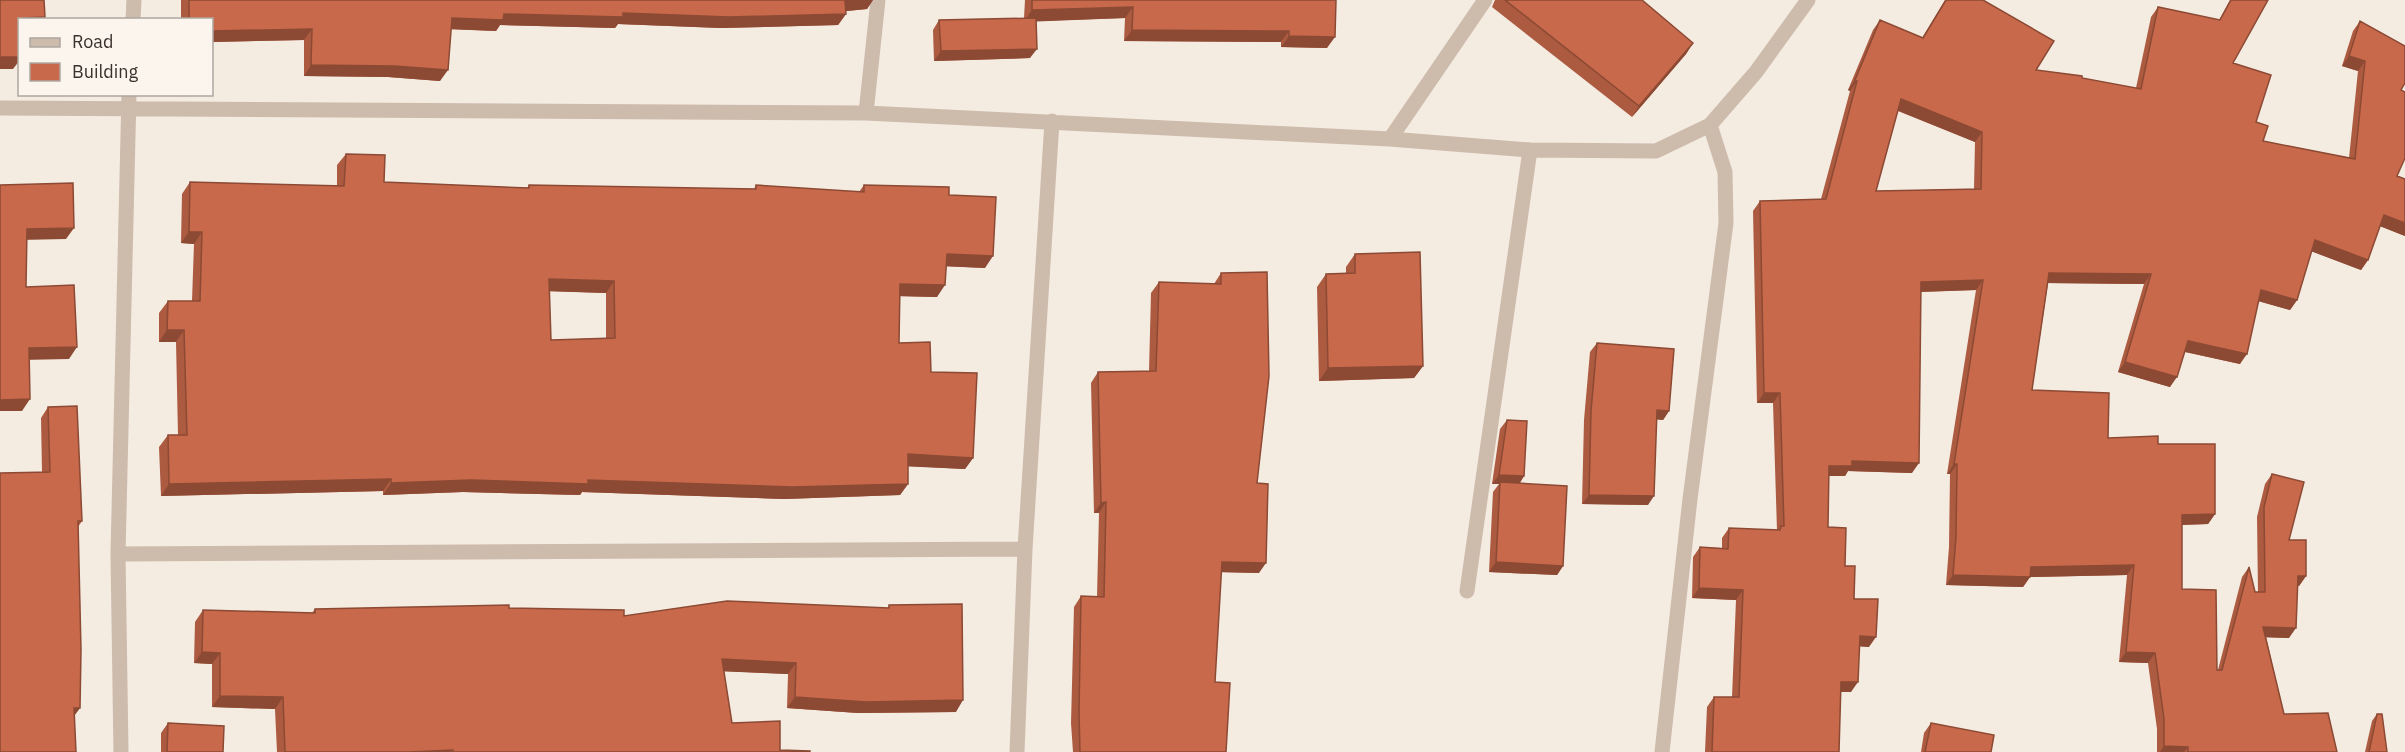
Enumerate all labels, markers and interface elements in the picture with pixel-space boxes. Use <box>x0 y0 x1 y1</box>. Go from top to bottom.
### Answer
legend <box>18 18 213 96</box>
text: Road <box>72 30 113 53</box>
text: Building <box>72 60 139 83</box>

